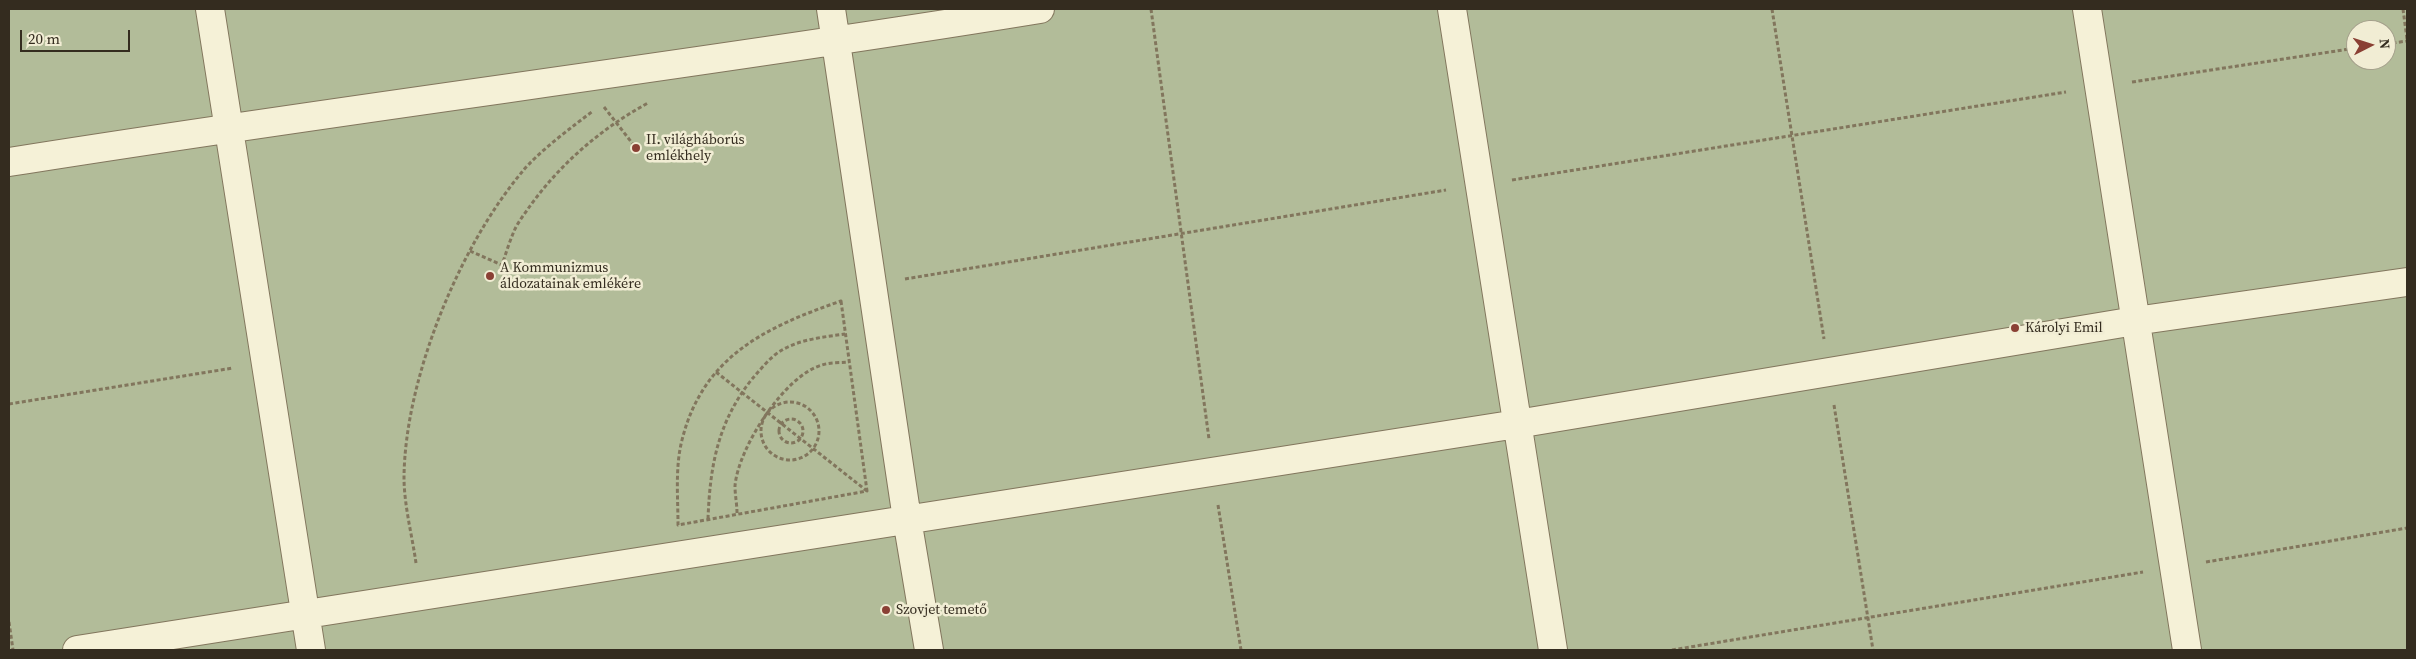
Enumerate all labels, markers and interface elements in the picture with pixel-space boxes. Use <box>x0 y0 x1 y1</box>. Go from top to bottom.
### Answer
scale bar <box>22 20 132 52</box>
north arrow <box>2346 20 2396 70</box>
text: 20 m <box>28 28 60 49</box>
text: N <box>2375 38 2395 50</box>
place label: II. világháborús emlékhely <box>646 132 745 164</box>
marker: II. világháborús emlékhely <box>630 142 642 154</box>
place label: A Kommunizmus áldozatainak emlékére <box>500 260 641 292</box>
marker: A Kommunizmus áldozatainak emlékére <box>484 270 496 282</box>
place label: Károlyi Emil <box>2025 320 2103 336</box>
marker: Károlyi Emil <box>2009 322 2021 334</box>
place label: Szovjet temető <box>896 602 987 618</box>
marker: Szovjet temető <box>880 604 892 616</box>

